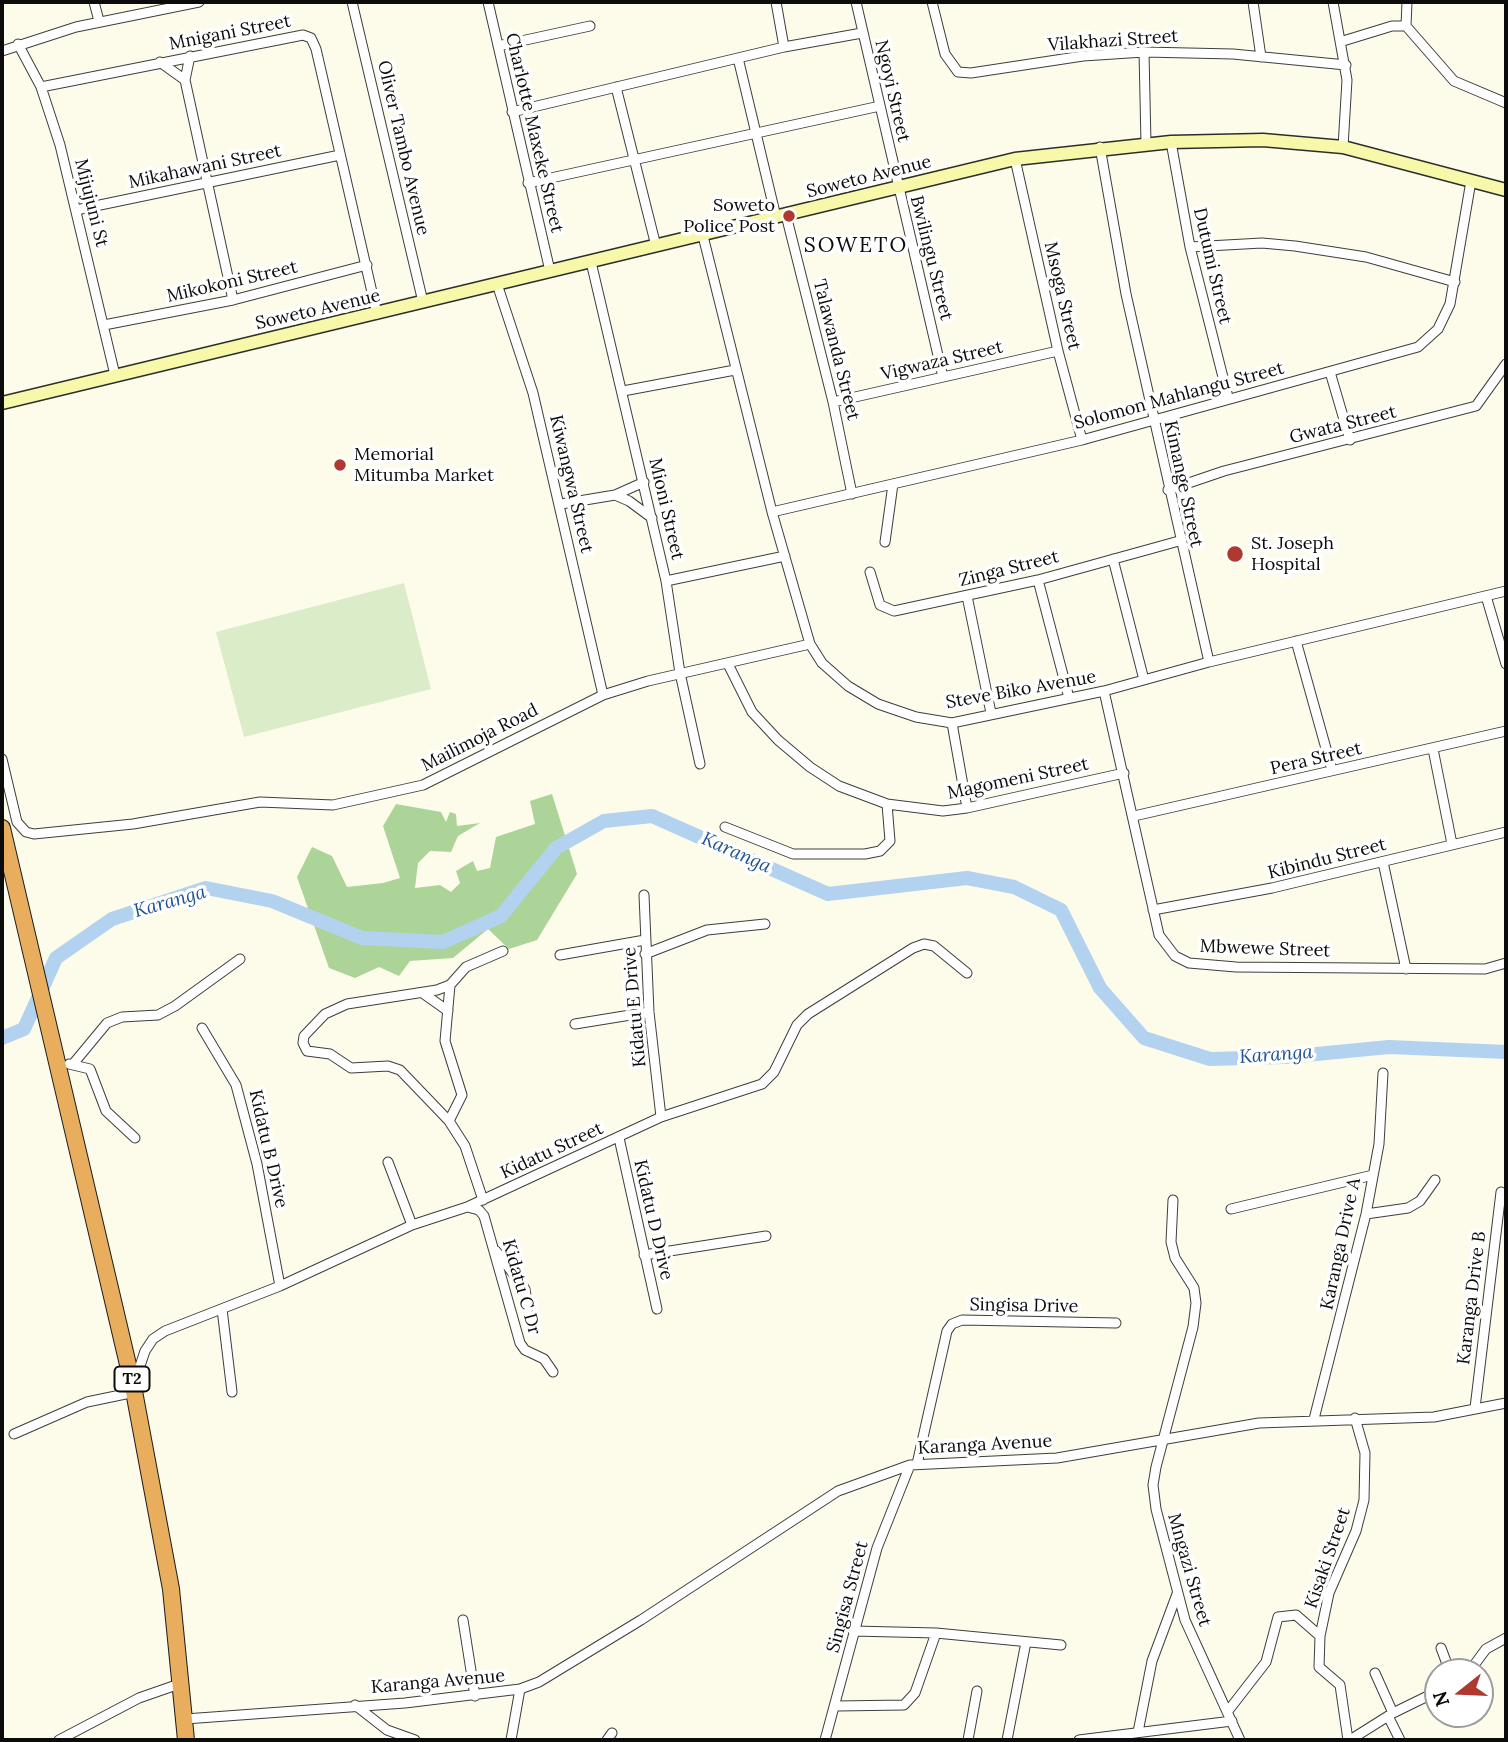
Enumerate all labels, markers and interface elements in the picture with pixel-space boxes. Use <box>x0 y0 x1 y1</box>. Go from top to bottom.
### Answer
street label: Mnigani Street <box>167 11 293 55</box>
street label: Vilakhazi Street <box>1047 26 1179 56</box>
street label: Charlotte Maxeke Street <box>500 31 568 235</box>
street label: Ngoyi Street <box>870 38 914 144</box>
street label: Oliver Tambo Avenue <box>372 58 434 238</box>
street label: Mikahawani Street <box>127 140 283 194</box>
street label: Soweto Avenue <box>804 151 934 203</box>
street label: Mijujuni St <box>70 157 112 249</box>
street label: Bwilingu Street <box>905 193 957 323</box>
place label: Soweto Police Post <box>683 195 775 238</box>
street label: Dutumi Street <box>1188 206 1236 326</box>
marker: Soweto Police Post <box>781 208 797 224</box>
district label: SOWETO <box>805 233 907 259</box>
street label: Msoga Street <box>1039 240 1085 352</box>
street label: Mikokoni Street <box>165 256 299 308</box>
street label: Talawanda Street <box>808 277 864 423</box>
street label: Soweto Avenue <box>253 285 383 335</box>
street label: Vigwaza Street <box>879 336 1005 386</box>
street label: Solomon Mahlangu Street <box>1072 358 1286 434</box>
street label: Gwata Street <box>1287 401 1399 449</box>
street label: Kiwangwa Street <box>545 413 597 555</box>
street label: Kimange Street <box>1159 419 1207 549</box>
place label: Memorial Mitumba Market <box>354 444 494 486</box>
street label: Mioni Street <box>644 456 688 562</box>
marker: Memorial Mitumba Market <box>332 457 348 473</box>
place label: St. Joseph Hospital <box>1251 533 1334 576</box>
marker: St. Joseph Hospital <box>1225 544 1245 564</box>
street label: Zinga Street <box>957 546 1061 592</box>
street label: Steve Biko Avenue <box>944 666 1098 714</box>
street label: Mailimoja Road <box>418 699 542 777</box>
street label: Pera Street <box>1268 738 1364 780</box>
street label: Magomeni Street <box>945 753 1091 805</box>
water label: Karanga <box>698 828 774 878</box>
street label: Kibindu Street <box>1266 834 1388 884</box>
water label: Karanga <box>131 881 209 923</box>
street label: Mbwewe Street <box>1199 936 1331 962</box>
street label: Kidatu E Drive <box>619 946 651 1068</box>
water label: Karanga <box>1238 1041 1314 1069</box>
street label: Kidatu B Drive <box>244 1088 292 1210</box>
street label: Kidatu Street <box>497 1118 607 1184</box>
street label: Kidatu D Drive <box>629 1158 677 1282</box>
street label: Karanga Drive A <box>1316 1176 1366 1312</box>
street label: Karanga Drive B <box>1453 1230 1491 1366</box>
street label: Kidatu C Dr <box>497 1237 545 1337</box>
street label: Singisa Drive <box>969 1294 1079 1318</box>
road number: T2 <box>114 1366 150 1392</box>
street label: Karanga Avenue <box>917 1431 1053 1459</box>
street label: Kisaki Street <box>1301 1505 1355 1611</box>
street label: Mngazi Street <box>1163 1511 1215 1629</box>
street label: Singisa Street <box>823 1539 873 1655</box>
north arrow <box>1424 1658 1494 1728</box>
street label: Karanga Avenue <box>370 1665 506 1699</box>
text: N <box>1427 1688 1455 1710</box>

